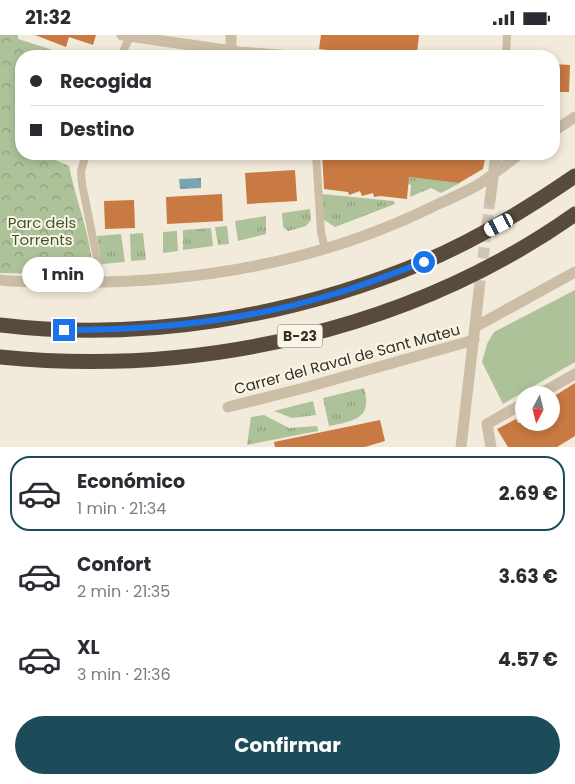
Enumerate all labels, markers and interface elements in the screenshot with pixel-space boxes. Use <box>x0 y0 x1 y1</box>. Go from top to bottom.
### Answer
text: 21:32 <box>25 4 71 31</box>
text: Recogida <box>60 68 152 95</box>
text: Destino <box>60 116 134 143</box>
park label: Parc dels Torrents <box>8 212 76 250</box>
car <box>482 212 515 238</box>
route start <box>413 251 435 273</box>
callout: 1 min <box>23 257 105 293</box>
text: 1 min <box>42 263 84 286</box>
route end <box>53 319 75 341</box>
street label: Carrer del Raval de Sant Mateu <box>232 319 462 399</box>
road number: B-23 <box>278 325 322 347</box>
north arrow <box>515 386 560 431</box>
map controls <box>515 386 560 431</box>
text: Económico <box>77 468 185 495</box>
icon: car <box>17 471 62 516</box>
text: 2.69 € <box>499 480 558 507</box>
text: 1 min · 21:34 <box>77 497 166 520</box>
text: Confort <box>77 551 151 578</box>
icon: car <box>17 554 62 599</box>
text: 3.63 € <box>498 563 558 590</box>
text: 2 min · 21:35 <box>77 580 170 603</box>
text: XL <box>77 634 100 661</box>
icon: car <box>17 637 62 682</box>
text: 4.57 € <box>498 646 558 673</box>
text: 3 min · 21:36 <box>77 663 171 686</box>
button: Confirmar <box>15 716 560 774</box>

